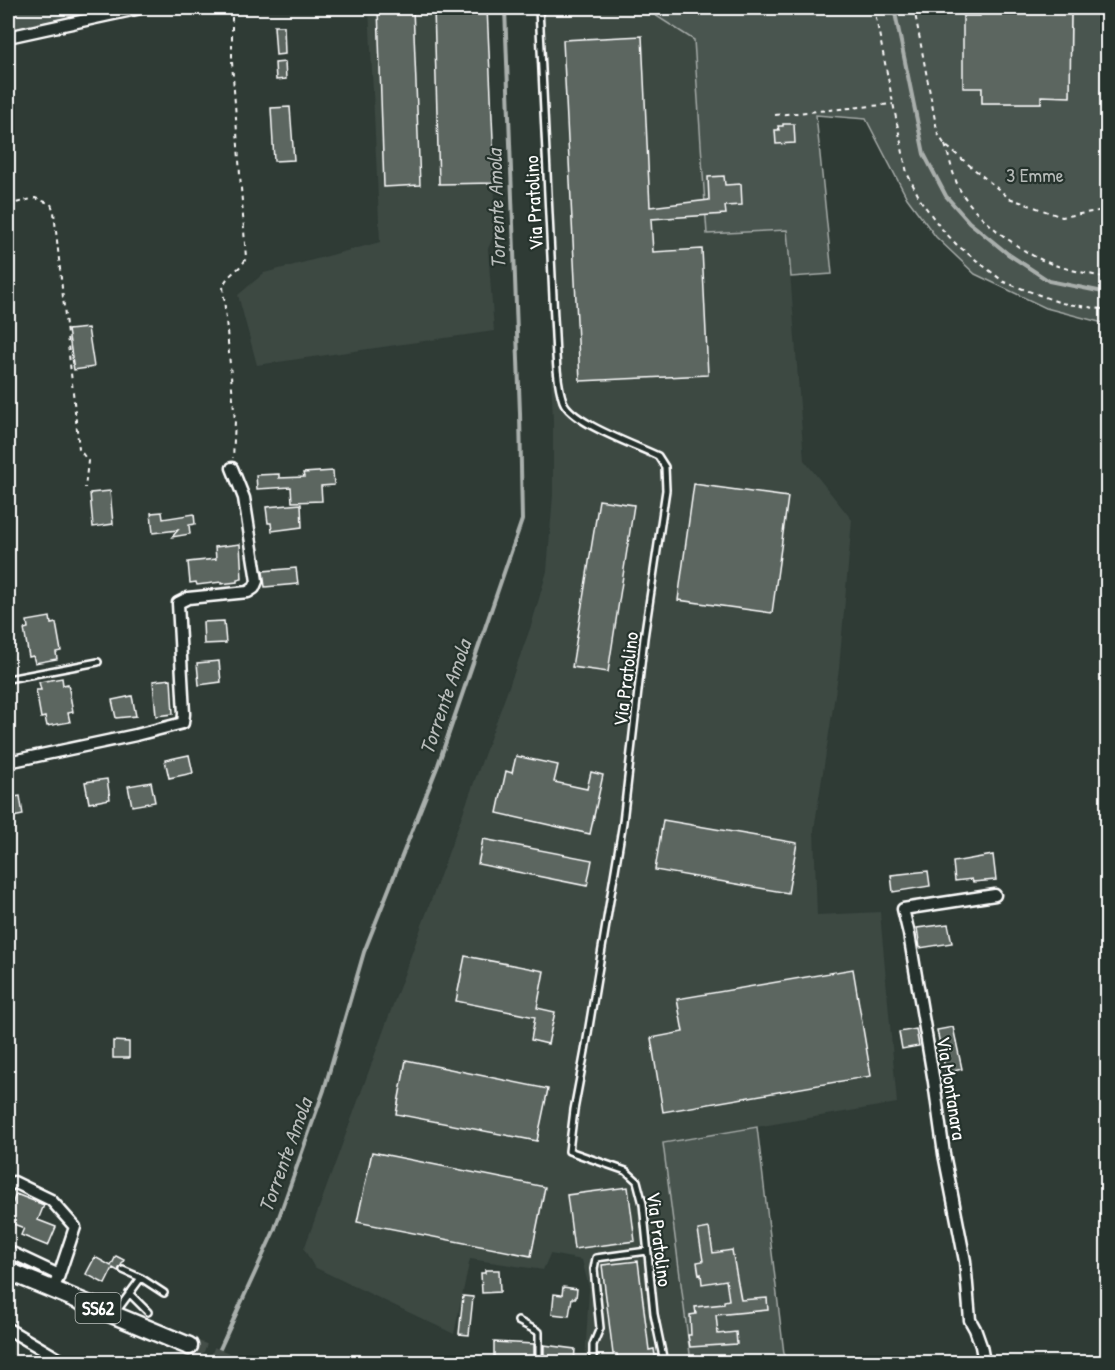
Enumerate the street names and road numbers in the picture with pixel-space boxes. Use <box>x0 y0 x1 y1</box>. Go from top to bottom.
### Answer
street label: Via Pratolino <box>517 155 549 251</box>
street label: Via Pratolino <box>606 630 644 728</box>
street label: Via Montanara <box>931 1034 974 1142</box>
street label: Via Pratolino <box>641 1190 679 1288</box>
road number: SS62 <box>76 1293 120 1323</box>

